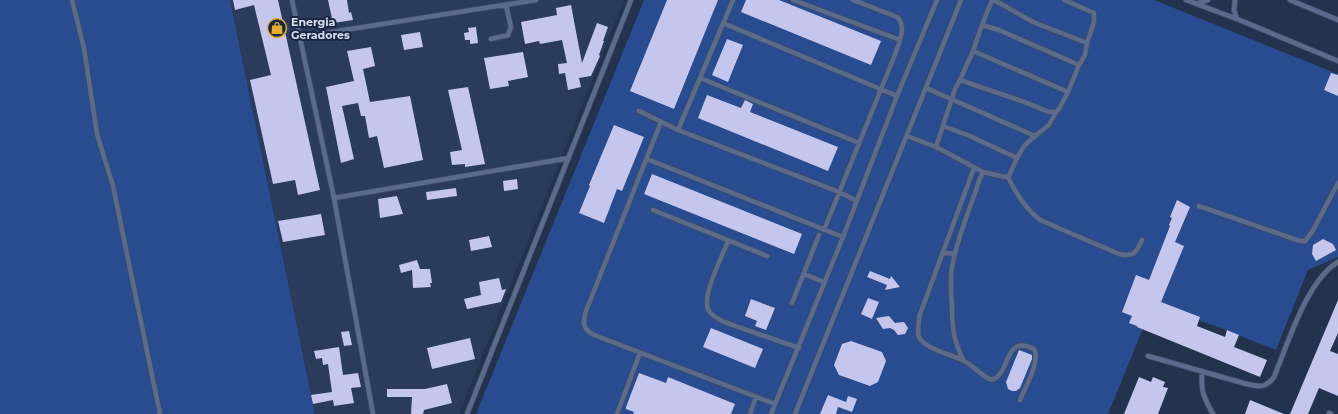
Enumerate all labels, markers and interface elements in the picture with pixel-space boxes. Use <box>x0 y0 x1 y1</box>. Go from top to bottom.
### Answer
place label: Energia Geradores <box>291 15 350 42</box>
shop icon: Energia Geradores <box>266 17 288 39</box>

